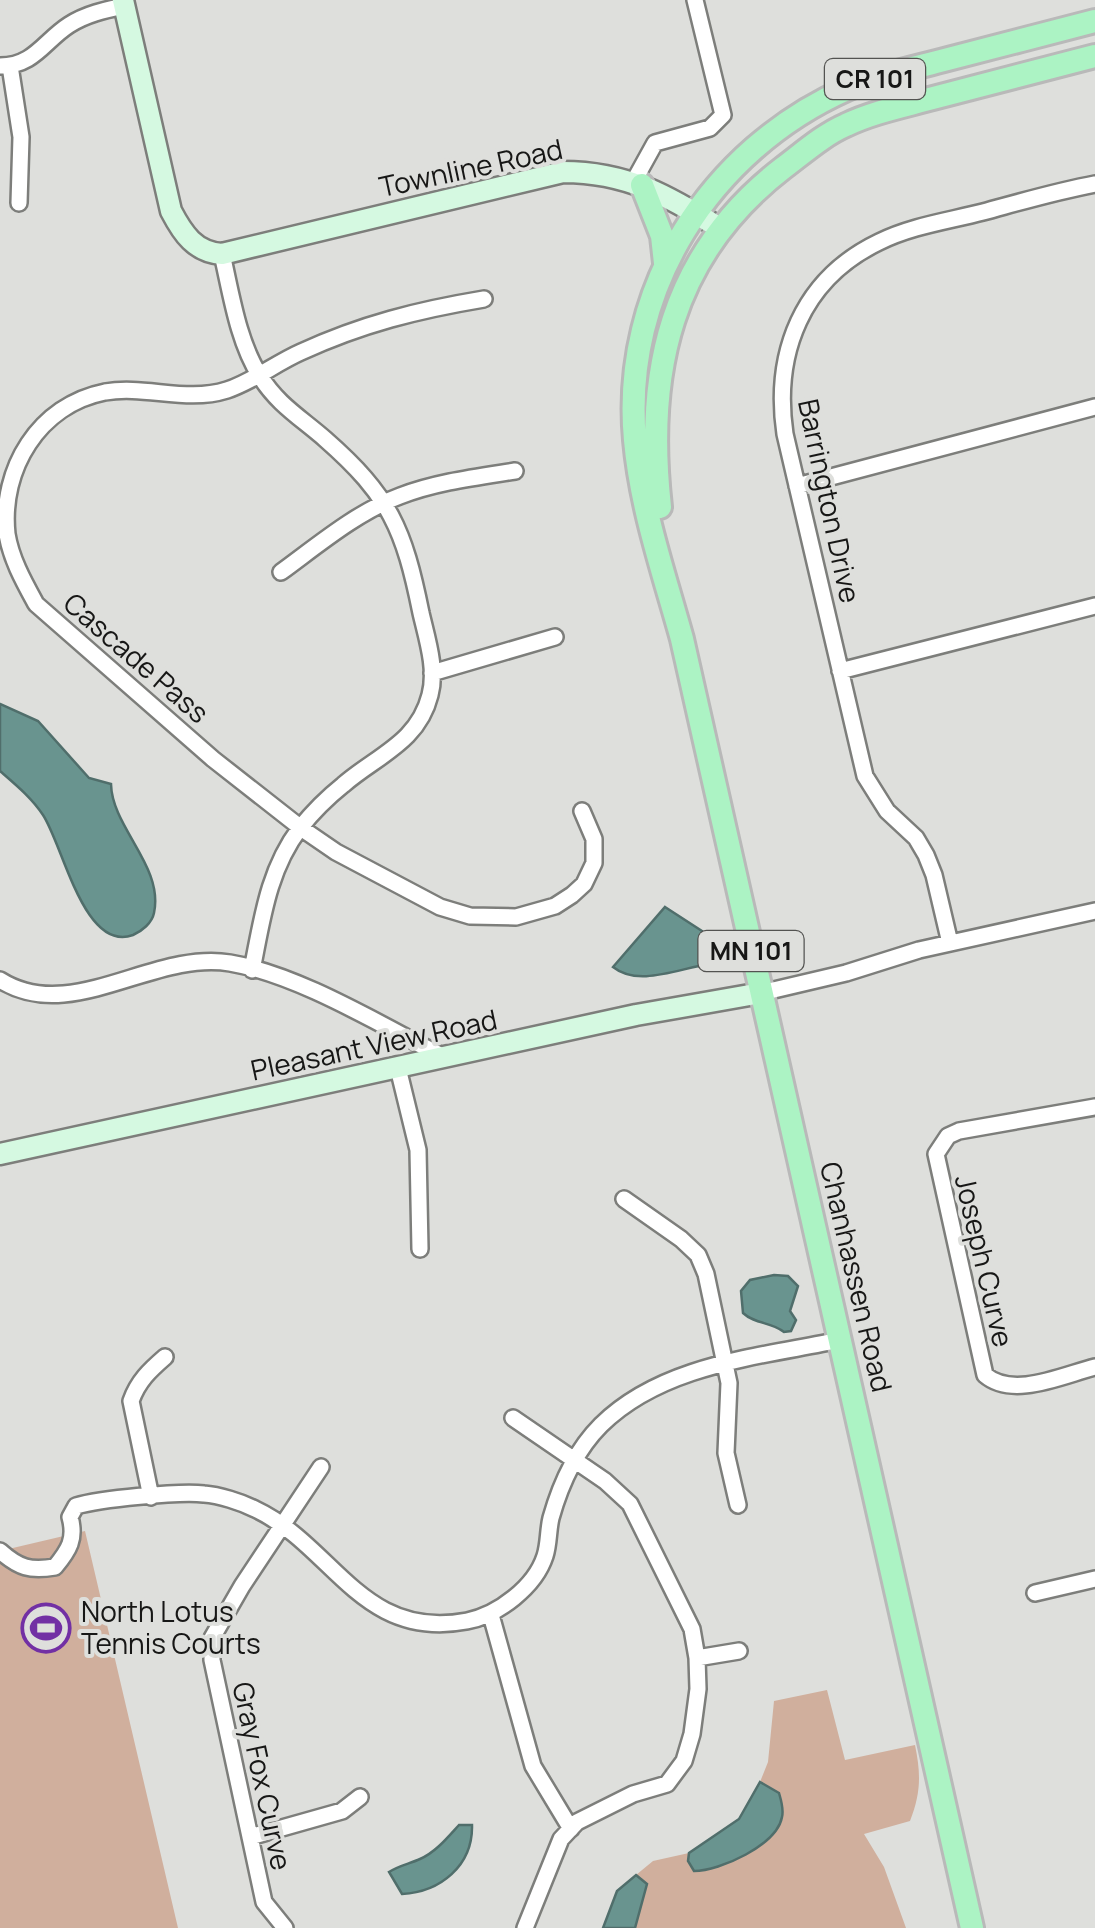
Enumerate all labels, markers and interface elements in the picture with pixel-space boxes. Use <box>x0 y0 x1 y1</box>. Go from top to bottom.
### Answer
road number: CR 101 <box>825 59 925 99</box>
street label: Townline Road <box>376 129 566 205</box>
street label: Barrington Drive <box>790 395 870 606</box>
street label: Cascade Pass <box>56 584 217 731</box>
road number: MN 101 <box>698 931 804 971</box>
street label: Pleasant View Road <box>247 999 500 1089</box>
street label: Chanhassen Road <box>812 1158 902 1396</box>
street label: Joseph Curve <box>947 1171 1023 1351</box>
place label: North Lotus Tennis Courts <box>81 1592 261 1662</box>
sports icon: North Lotus Tennis Courts <box>20 1602 72 1654</box>
street label: Gray Fox Curve <box>224 1678 301 1873</box>

